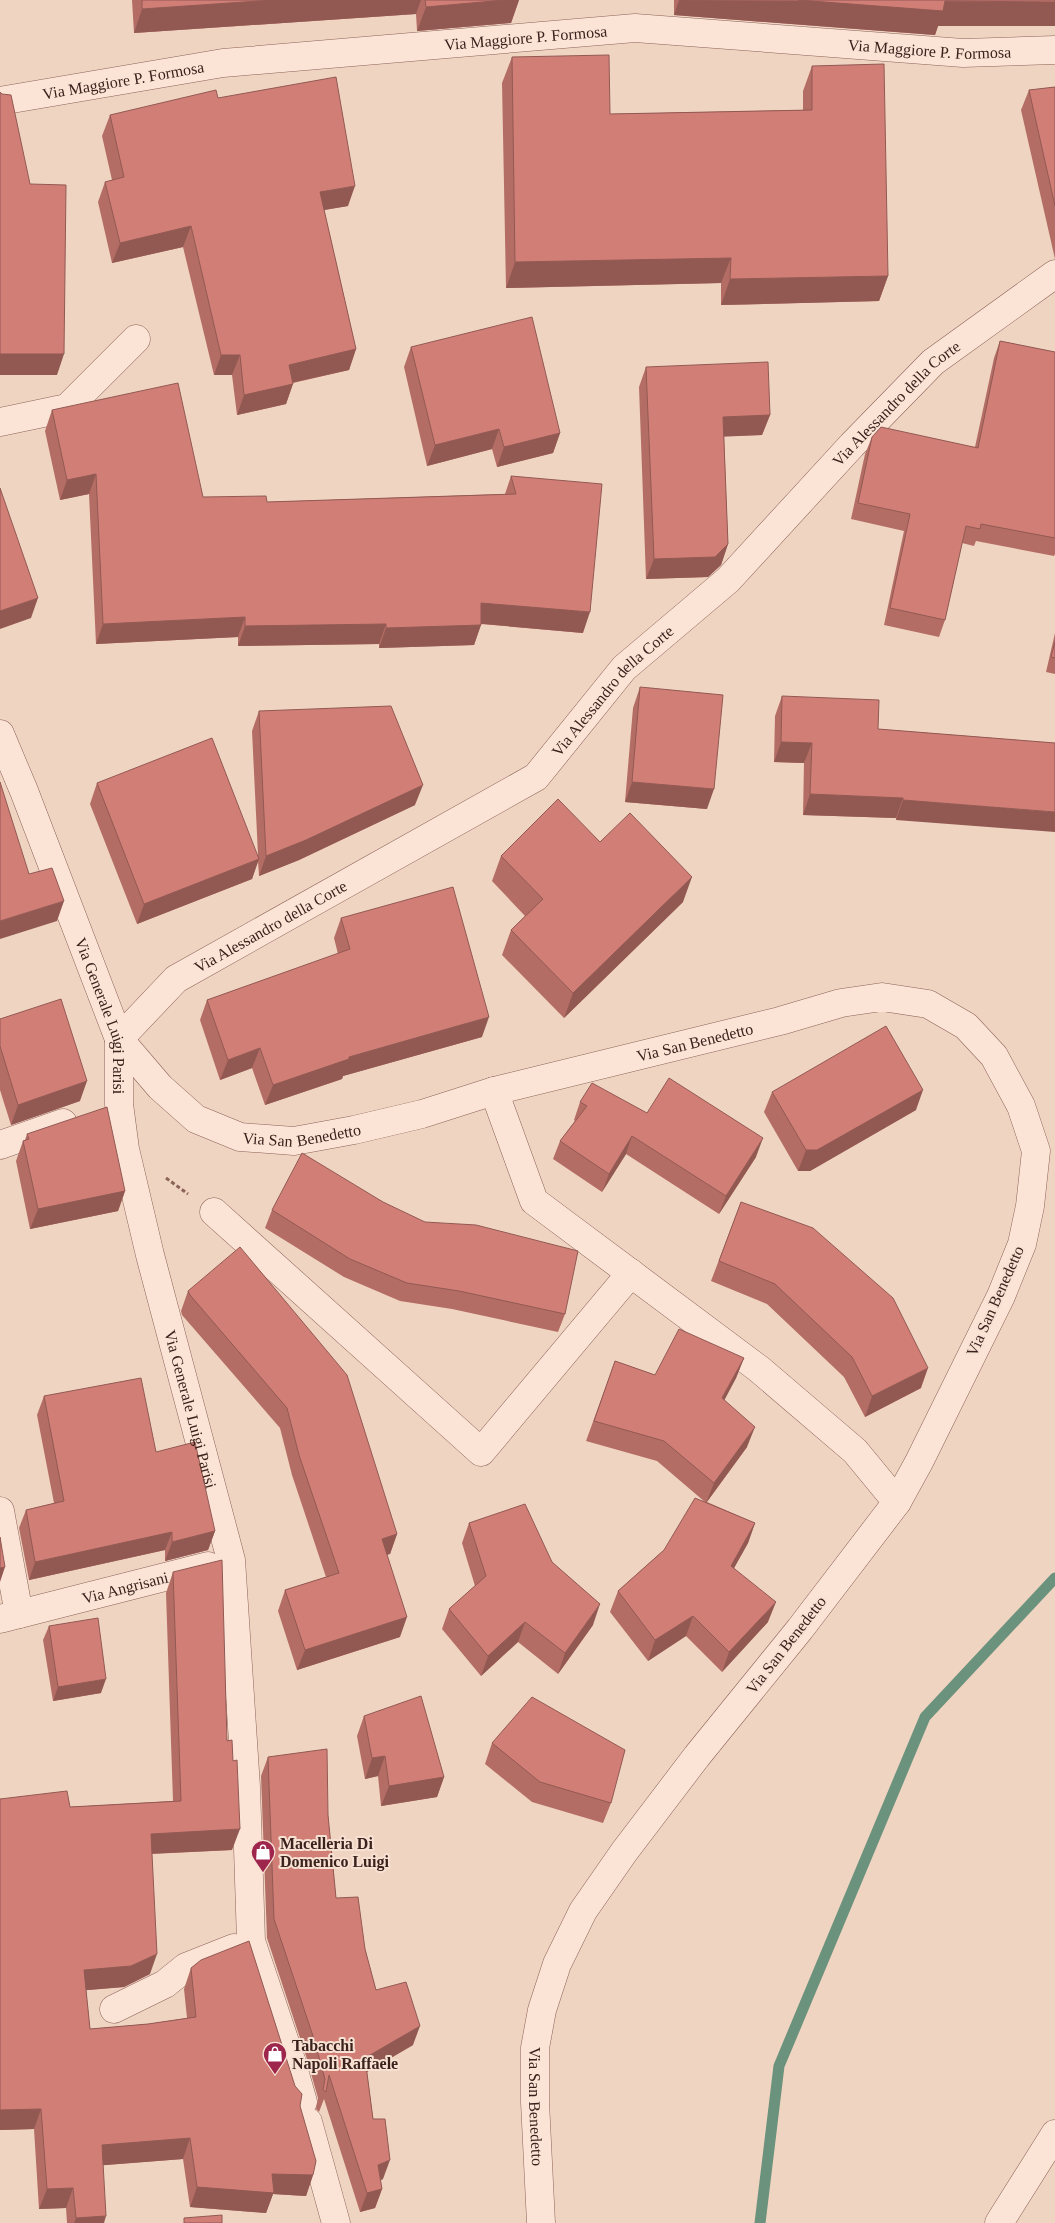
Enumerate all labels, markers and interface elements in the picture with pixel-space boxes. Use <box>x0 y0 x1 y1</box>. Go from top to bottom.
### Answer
street label: Via Maggiore P. Formosa <box>443 22 608 53</box>
street label: Via Maggiore P. Formosa <box>847 36 1011 62</box>
street label: Via Maggiore P. Formosa <box>41 58 205 102</box>
street label: Via Alessandro della Corte <box>829 337 963 469</box>
street label: Via Alessandro della Corte <box>548 622 676 759</box>
street label: Via Alessandro della Corte <box>191 877 350 976</box>
street label: Via Generale Luigi Parisi <box>72 935 128 1095</box>
street label: Via San Benedetto <box>635 1019 755 1064</box>
street label: Via San Benedetto <box>242 1120 362 1150</box>
street label: Via San Benedetto <box>963 1243 1027 1359</box>
street label: Via Generale Luigi Parisi <box>162 1328 220 1490</box>
street label: Via Angrisani <box>80 1568 170 1606</box>
street label: Via San Benedetto <box>743 1593 829 1697</box>
place label: Macelleria Di Domenico Luigi <box>280 1835 389 1871</box>
shop icon: Macelleria Di Domenico Luigi <box>250 1839 276 1873</box>
place label: Tabacchi Napoli Raffaele <box>292 2037 398 2073</box>
shop icon: Tabacchi Napoli Raffaele <box>262 2041 288 2075</box>
street label: Via San Benedetto <box>526 2047 547 2166</box>

